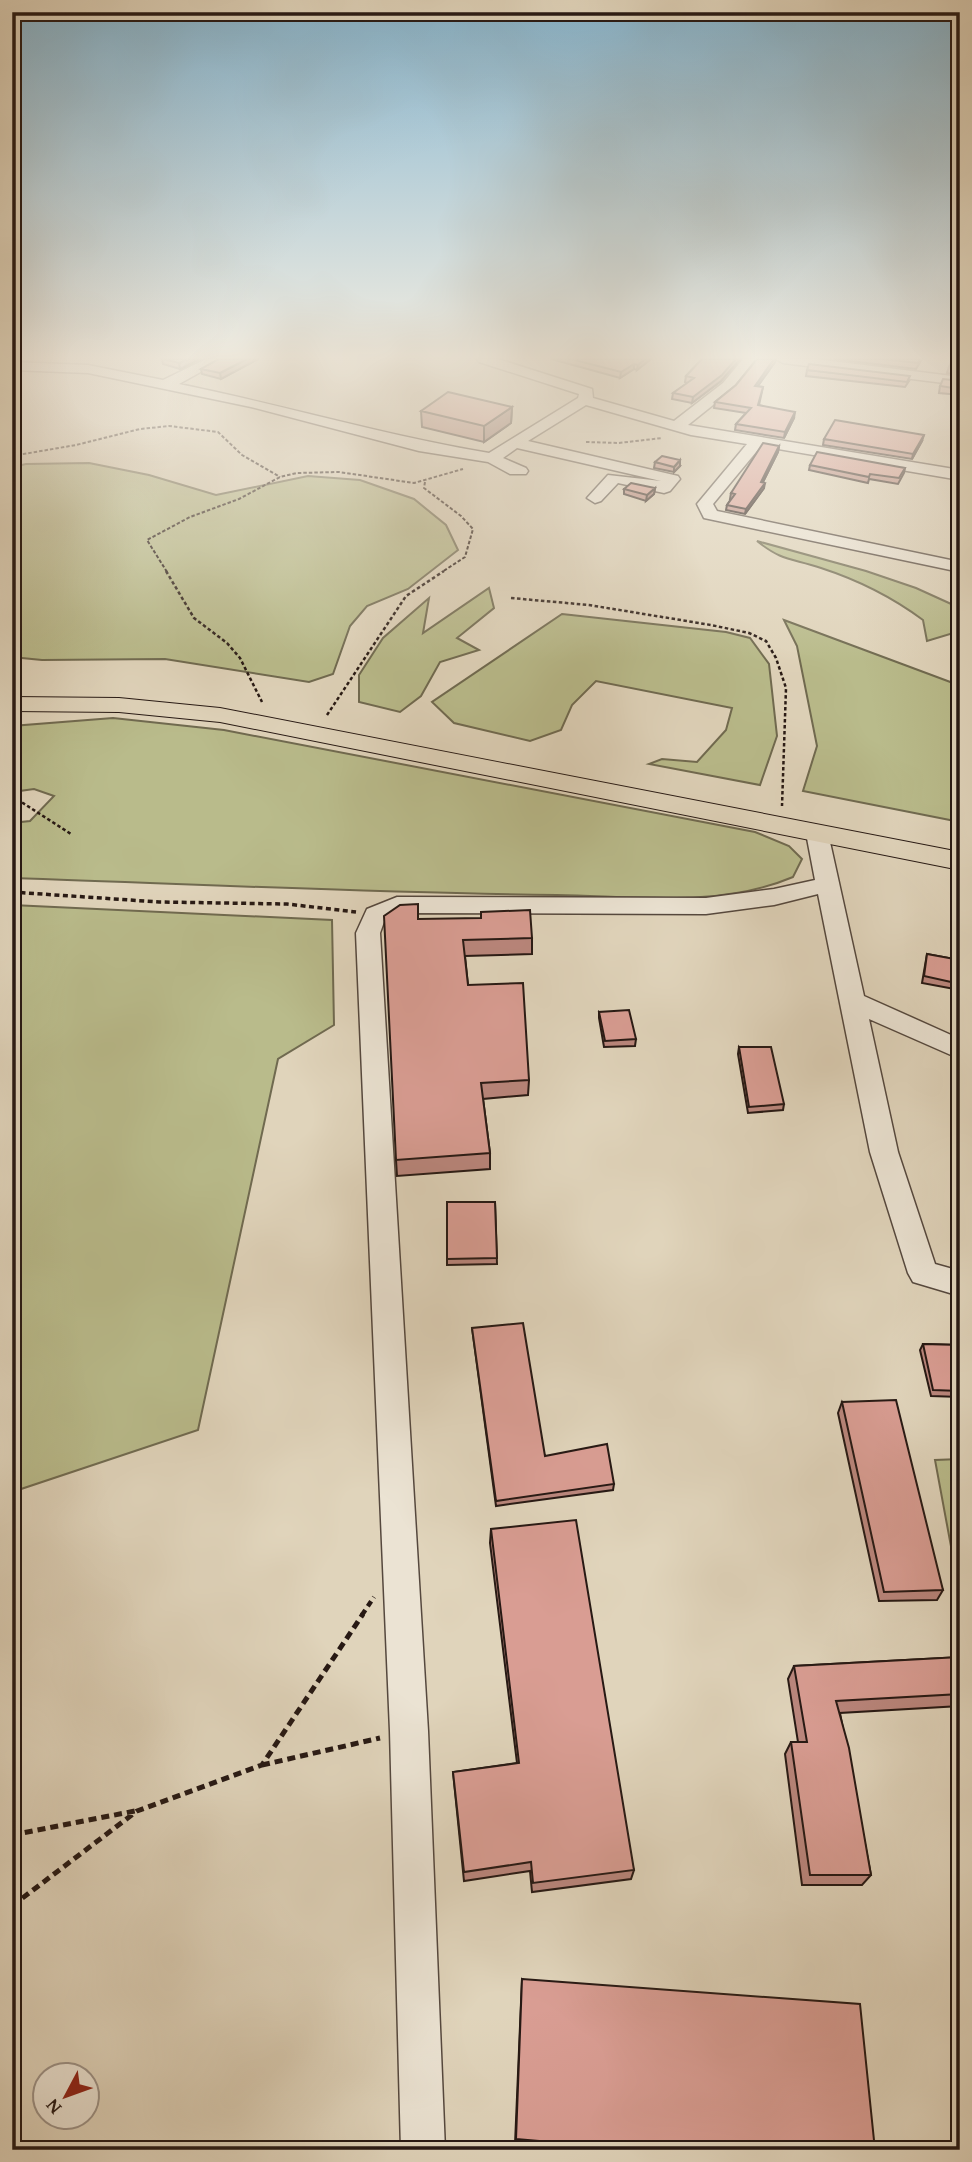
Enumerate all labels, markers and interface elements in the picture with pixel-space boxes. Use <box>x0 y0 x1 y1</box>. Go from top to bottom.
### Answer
north arrow <box>32 2060 102 2130</box>
text: N <box>38 2093 68 2121</box>

